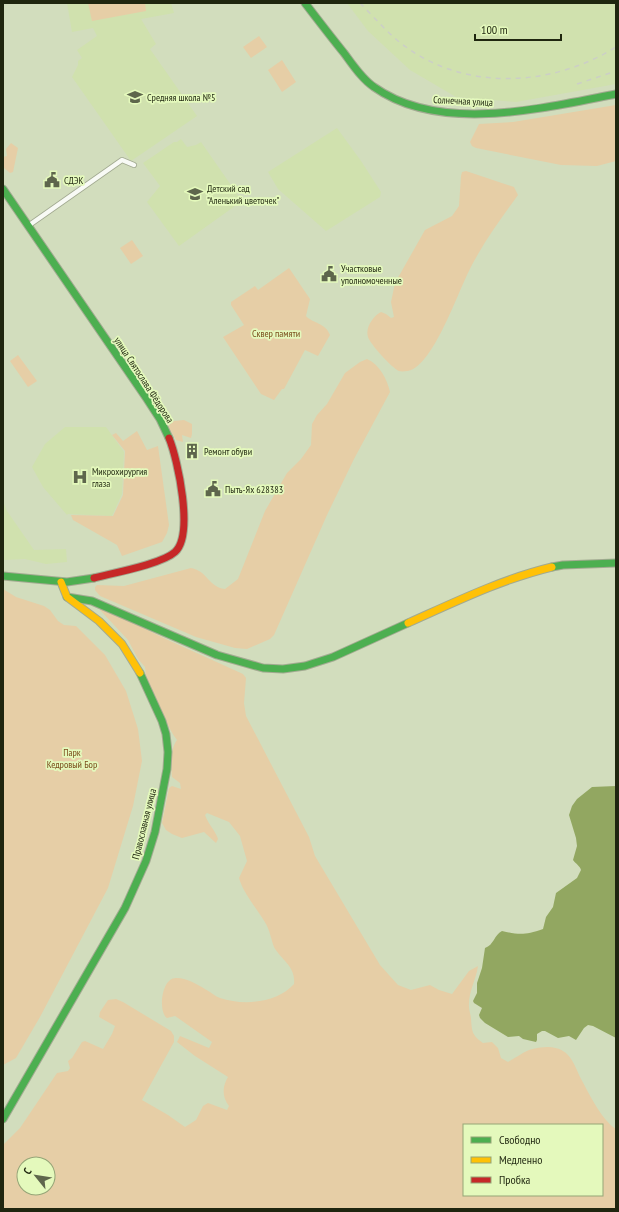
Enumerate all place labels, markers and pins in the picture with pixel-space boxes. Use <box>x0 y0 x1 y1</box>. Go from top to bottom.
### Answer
school or university icon: Средняя школа №5 <box>126 88 144 106</box>
place label: Средняя школа №5 <box>147 91 215 104</box>
public building icon: СДЭК <box>43 171 61 189</box>
place label: СДЭК <box>64 174 83 187</box>
place label: Детский сад "Аленький цветочек" <box>207 182 280 207</box>
school or university icon: Детский сад "Аленький цветочек" <box>186 185 204 203</box>
place label: Участковые уполномоченные <box>341 262 402 287</box>
public building icon: Участковые уполномоченные <box>320 265 338 283</box>
building icon: Ремонт обуви <box>183 442 201 460</box>
place label: Ремонт обуви <box>204 445 252 458</box>
place label: Микрохирургия глаза <box>92 465 147 490</box>
hospital icon: Микрохирургия глаза <box>71 468 89 486</box>
public building icon: Пыть-Ях 628383 <box>204 480 222 498</box>
place label: Пыть-Ях 628383 <box>225 483 283 496</box>

